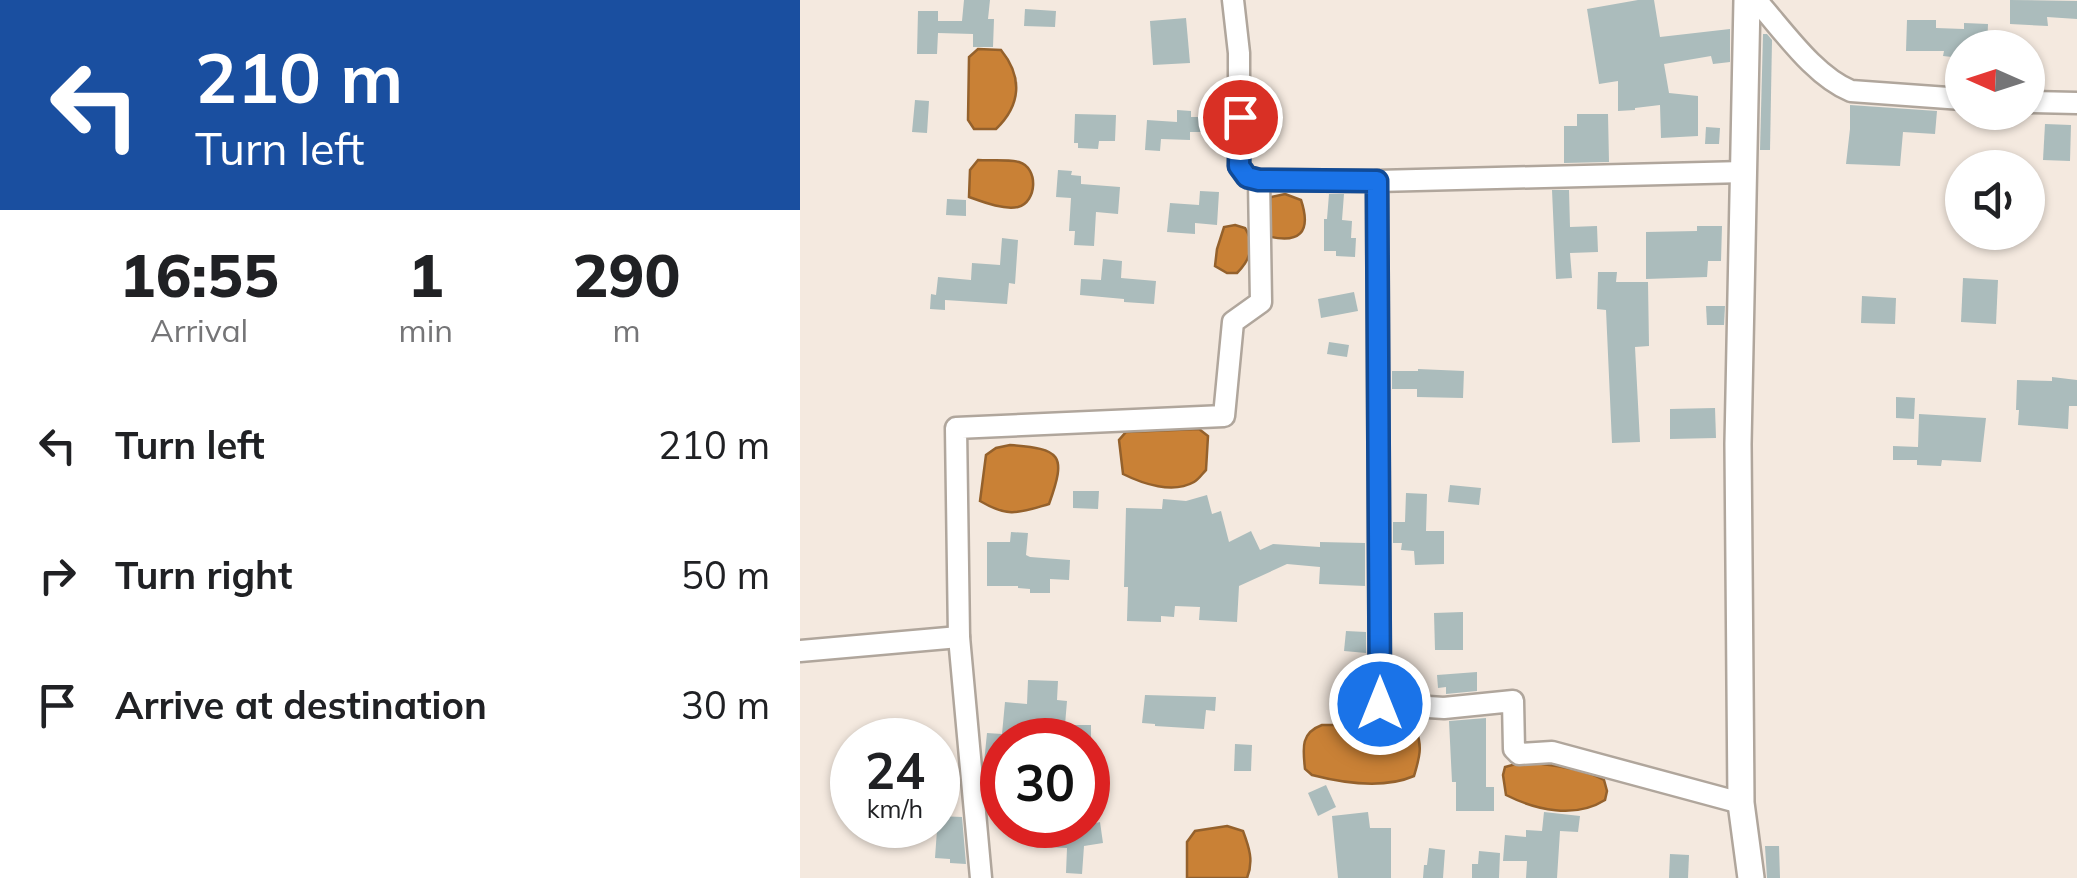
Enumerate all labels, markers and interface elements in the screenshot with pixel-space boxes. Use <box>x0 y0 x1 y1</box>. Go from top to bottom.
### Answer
north arrow <box>1945 30 2045 130</box>
map controls <box>1945 30 2045 250</box>
text: 210 m <box>195 33 403 121</box>
icon: left <box>30 40 160 170</box>
pin <box>1198 75 1283 160</box>
icon: arrive <box>1213 90 1268 145</box>
text: Turn left <box>195 120 364 176</box>
button: sound <box>1945 150 2045 250</box>
text: 16:55 <box>119 237 279 312</box>
text: 1 <box>408 237 444 312</box>
text: 290 <box>572 237 680 312</box>
text: Arrival <box>150 310 248 350</box>
text: min <box>399 310 453 350</box>
text: m <box>612 310 641 350</box>
icon: left <box>30 418 85 473</box>
text: Turn left <box>115 421 265 469</box>
text: 210 m <box>658 421 770 469</box>
icon: right <box>30 548 85 603</box>
text: Turn right <box>115 551 292 599</box>
text: 50 m <box>681 551 770 599</box>
position arrow <box>1328 652 1432 756</box>
icon: arrive <box>30 678 85 733</box>
text: Arrive at destination <box>115 681 487 729</box>
text: 30 m <box>681 681 770 729</box>
speed limit sign: 30 <box>980 718 1110 848</box>
text: 24 <box>865 739 925 802</box>
text: km/h <box>867 793 923 824</box>

